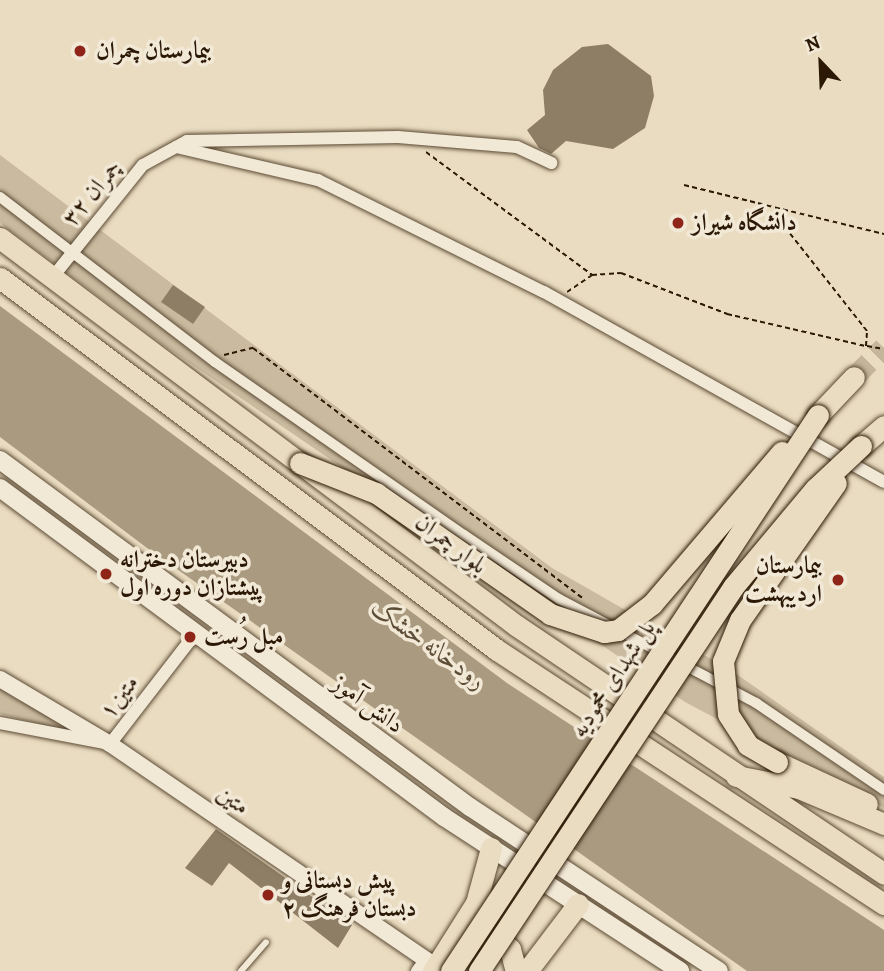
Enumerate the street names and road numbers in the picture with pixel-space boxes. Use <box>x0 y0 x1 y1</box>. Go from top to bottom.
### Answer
street label: ۳۲ چمران <box>56 154 128 232</box>
street label: بلوار چمران <box>409 508 493 580</box>
street label: پل شهدای محمودیه <box>564 615 662 743</box>
street label: دانش آموز <box>327 668 409 740</box>
street label: متین۱ <box>93 669 145 725</box>
street label: متین <box>211 779 255 821</box>

